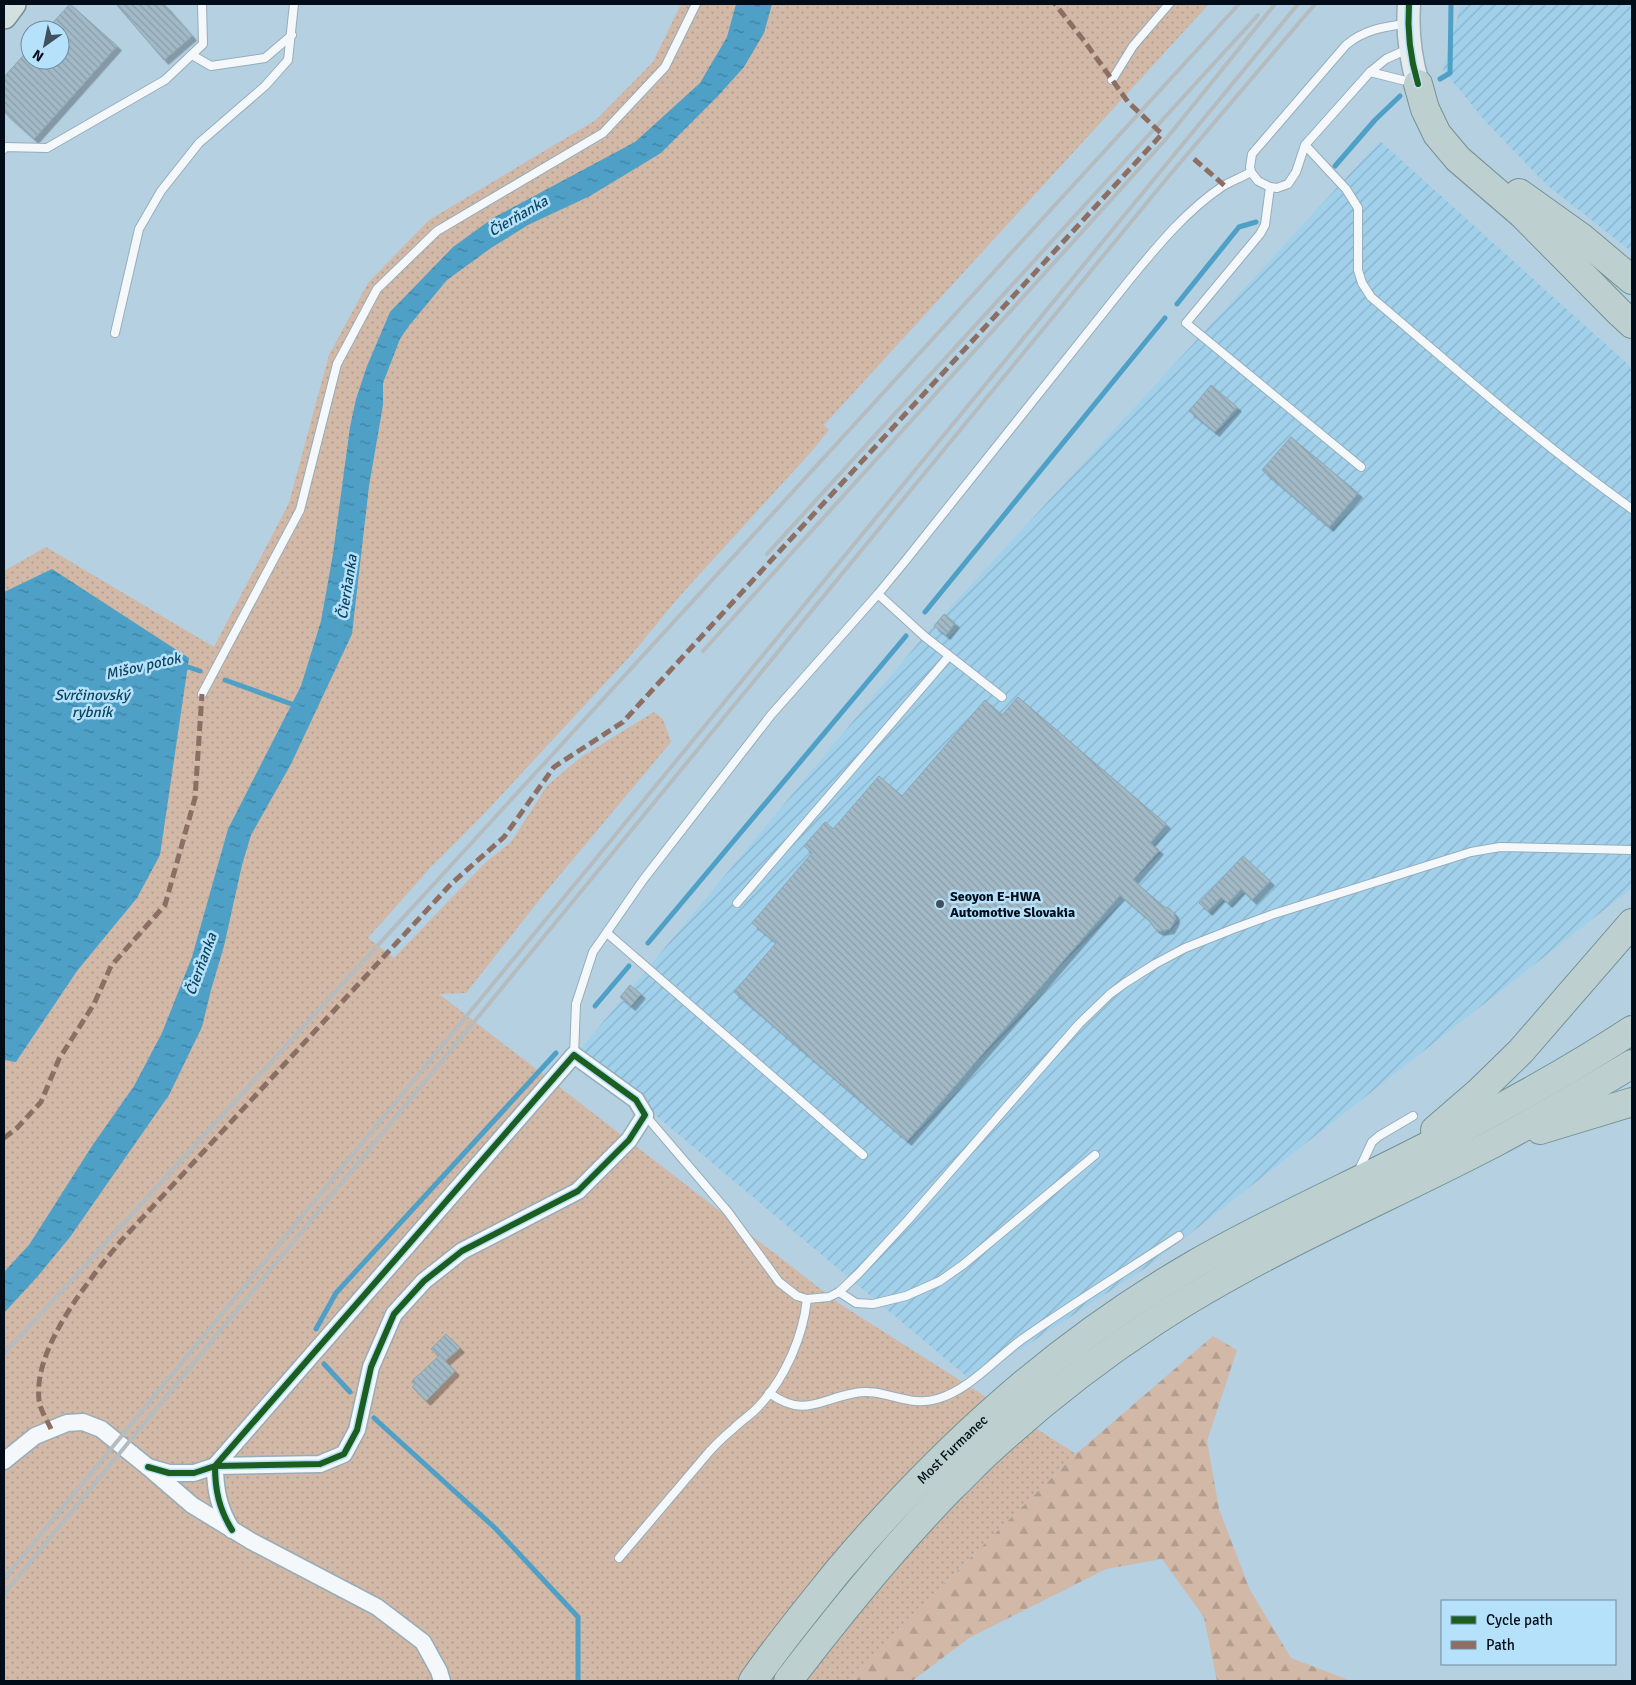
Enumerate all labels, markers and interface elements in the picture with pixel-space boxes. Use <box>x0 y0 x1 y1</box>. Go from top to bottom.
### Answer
north arrow <box>20 20 70 70</box>
text: N <box>29 46 47 65</box>
water label: Čierňanka <box>485 192 551 240</box>
water label: Čierňanka <box>333 553 361 621</box>
water label: Mišov potok <box>104 648 184 683</box>
water label: Svrčinovský rybník <box>54 686 132 721</box>
place label: Seoyon E-HWA Automotive Slovakia <box>950 888 1075 921</box>
marker: Seoyon E-HWA Automotive Slovakia <box>934 898 946 910</box>
water label: Čierňanka <box>181 930 221 998</box>
street label: Most Furmanec <box>913 1411 992 1488</box>
legend <box>1441 1600 1616 1665</box>
text: Cycle path <box>1486 1611 1553 1629</box>
text: Path <box>1486 1636 1515 1654</box>

